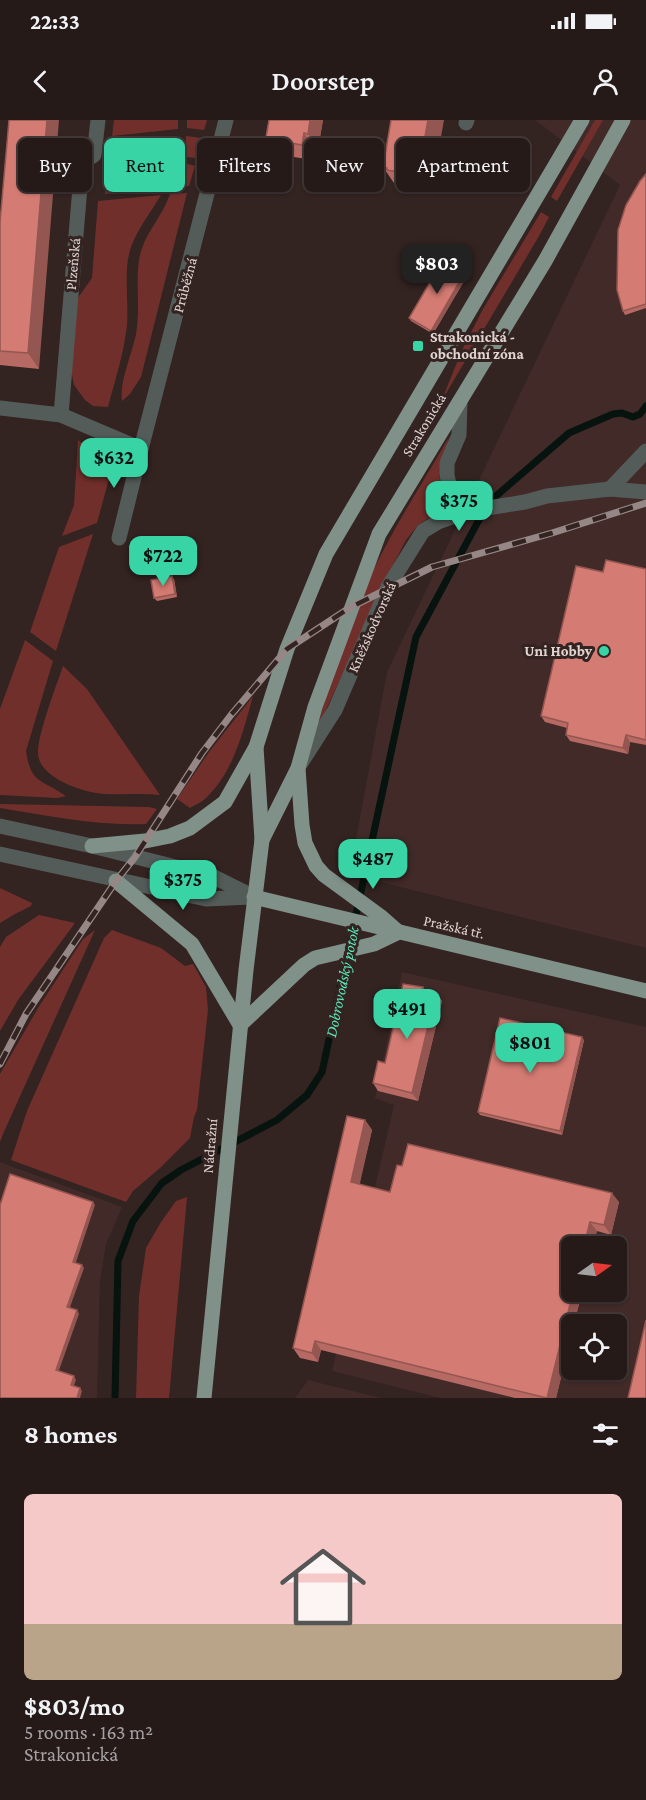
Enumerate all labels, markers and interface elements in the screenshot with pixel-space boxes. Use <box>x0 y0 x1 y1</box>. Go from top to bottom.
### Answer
text: 22:33 <box>30 9 80 34</box>
icon: back <box>24 65 57 98</box>
icon: person <box>589 65 622 98</box>
text: Doorstep <box>272 66 375 96</box>
chip: Buy <box>18 138 92 192</box>
chip: Rent <box>104 138 185 192</box>
chip: Filters <box>197 138 292 192</box>
chip: New <box>304 138 384 192</box>
chip: Apartment <box>396 138 530 192</box>
street label: Plzeňská <box>63 237 83 291</box>
pin: $803 <box>401 244 473 295</box>
text: $803 <box>415 252 459 274</box>
street label: Průběžná <box>170 256 200 314</box>
place label: Strakonická - obchodní zóna <box>430 329 524 362</box>
marker: Strakonická - obchodní zóna <box>411 339 425 353</box>
street label: Strakonická <box>399 391 449 459</box>
pin: $632 <box>78 438 150 489</box>
text: $632 <box>94 446 134 468</box>
pin: $375 <box>423 481 495 532</box>
text: $375 <box>440 489 478 511</box>
pin: $722 <box>127 536 199 587</box>
text: $722 <box>143 544 183 566</box>
street label: Kněžskodvorská <box>345 579 399 675</box>
place label: Uni Hobby <box>524 643 593 659</box>
marker: Uni Hobby <box>597 644 611 658</box>
pin: $487 <box>337 839 409 890</box>
text: $487 <box>352 847 394 869</box>
pin: $375 <box>147 860 219 911</box>
text: $375 <box>164 868 202 890</box>
street label: Pražská tř. <box>422 912 486 942</box>
water label: Dobrovodský potok <box>322 924 363 1039</box>
pin: $491 <box>371 989 443 1040</box>
text: $491 <box>387 997 427 1019</box>
pin: $801 <box>494 1023 566 1074</box>
text: $801 <box>509 1031 551 1053</box>
street label: Nádražní <box>200 1117 220 1174</box>
north arrow <box>561 1236 627 1302</box>
map controls <box>561 1236 627 1380</box>
button: locate <box>561 1314 627 1380</box>
icon: filters <box>589 1418 622 1451</box>
text: 8 homes <box>24 1420 117 1449</box>
icon: home <box>269 1533 377 1641</box>
text: $803/mo <box>24 1692 125 1721</box>
text: 5 rooms · 163 m² <box>24 1721 153 1743</box>
text: Strakonická <box>24 1743 118 1765</box>

